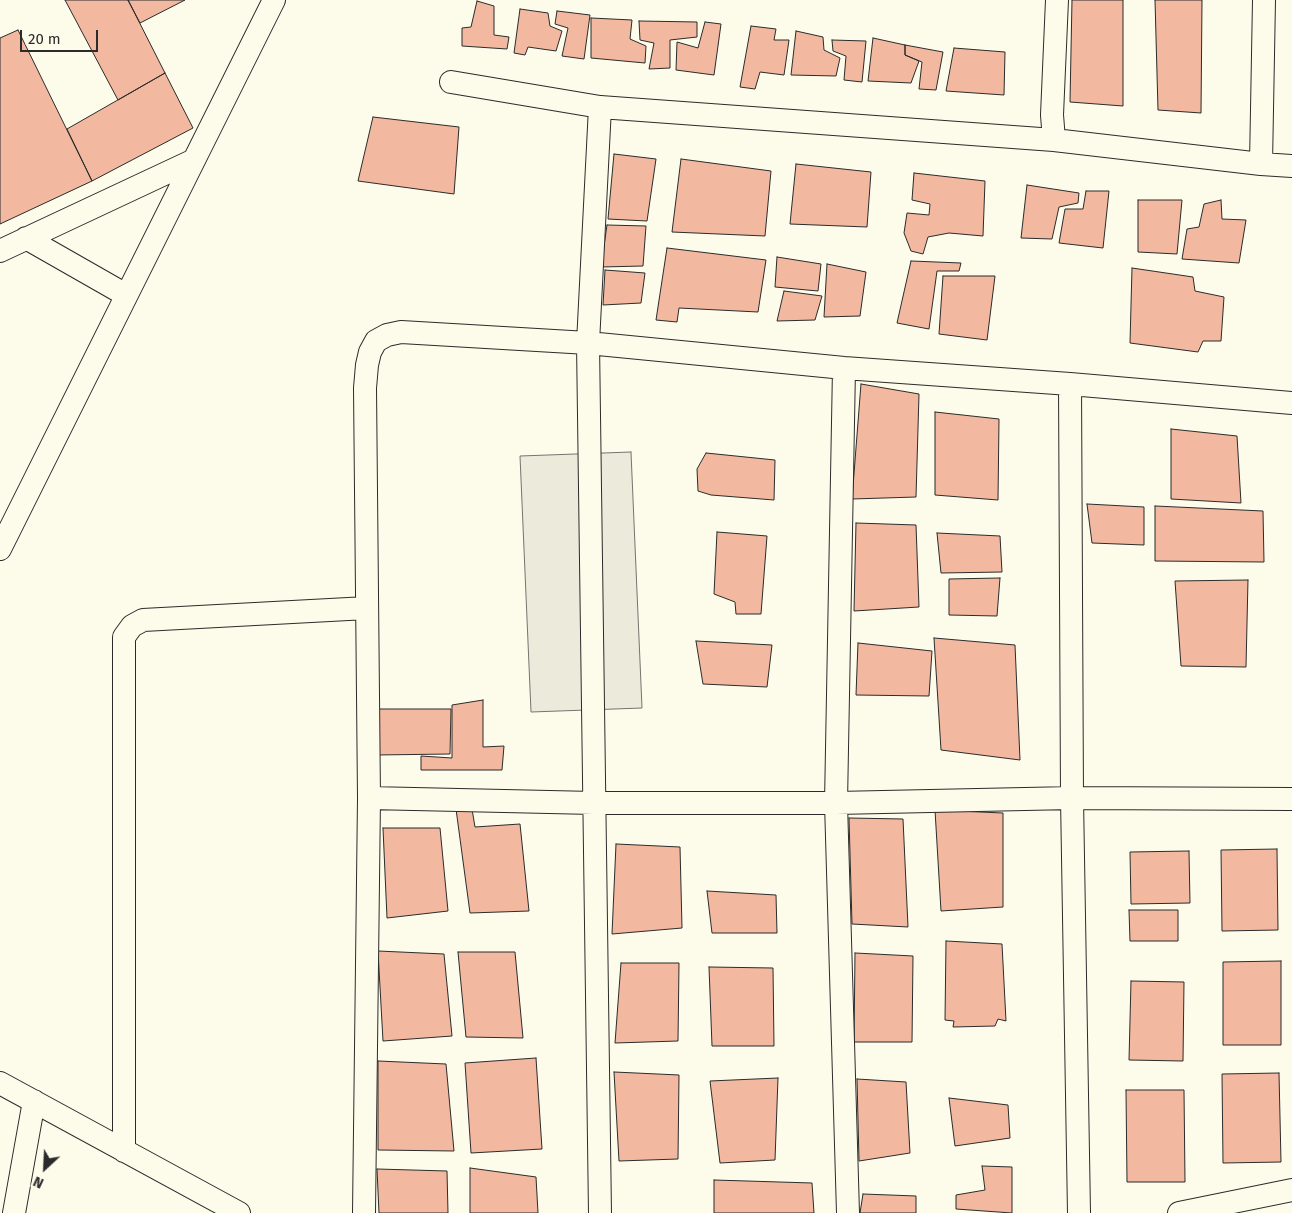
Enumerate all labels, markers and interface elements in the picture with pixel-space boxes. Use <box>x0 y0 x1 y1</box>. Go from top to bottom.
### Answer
scale bar <box>22 20 100 52</box>
text: 20 m <box>28 30 61 48</box>
north arrow <box>20 1143 70 1193</box>
text: N <box>31 1172 46 1192</box>

